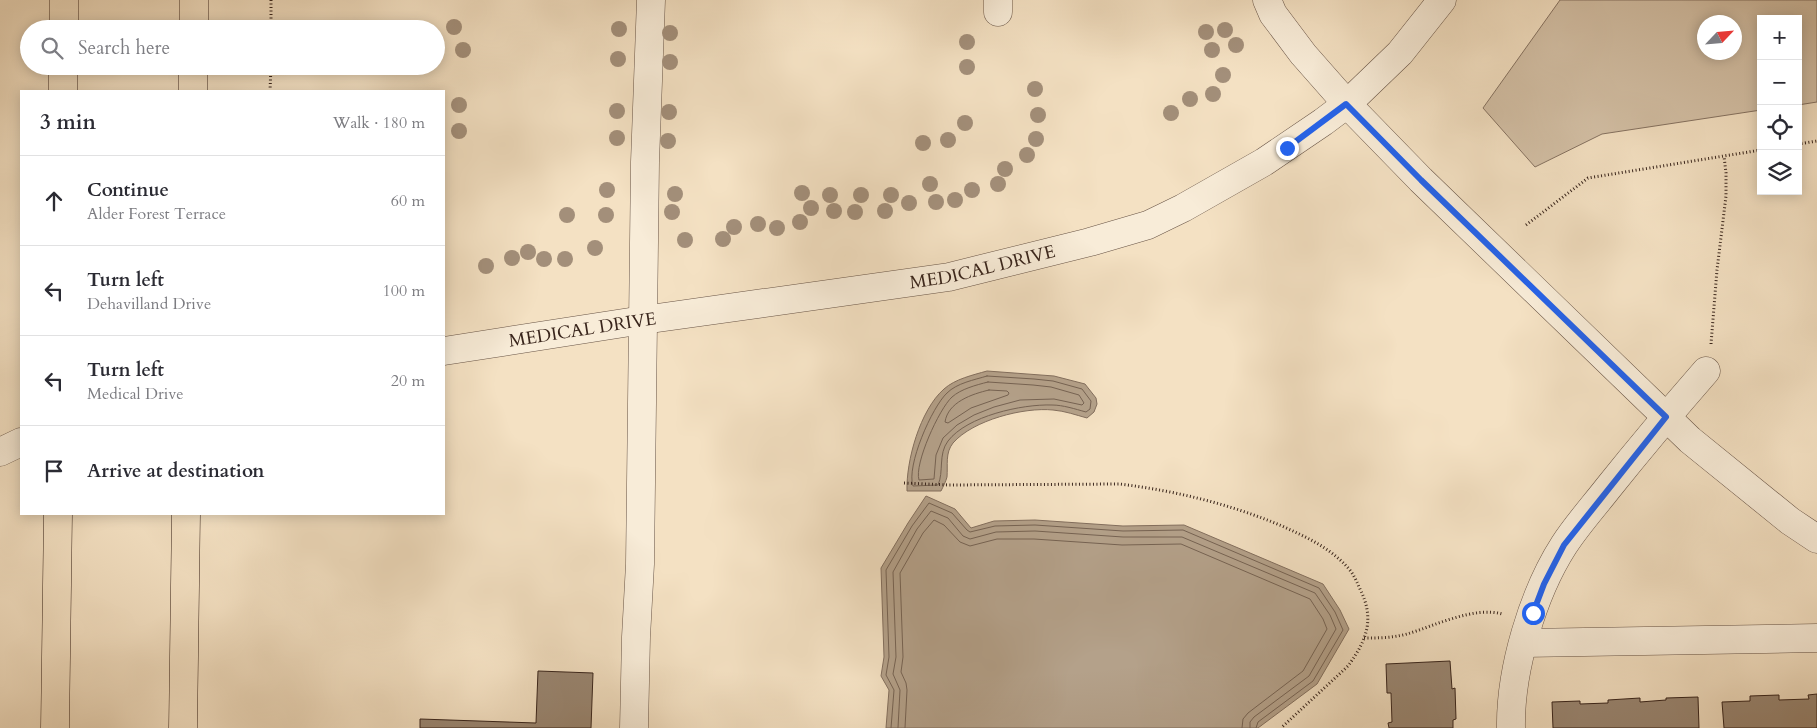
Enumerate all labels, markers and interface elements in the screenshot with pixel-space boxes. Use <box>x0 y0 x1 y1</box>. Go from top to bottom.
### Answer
north arrow <box>1697 15 1742 60</box>
map controls <box>1757 15 1802 195</box>
button: + <box>1757 15 1802 60</box>
search box <box>20 20 445 75</box>
icon: search <box>38 34 66 62</box>
text: Search here <box>78 35 170 61</box>
button: − <box>1757 60 1802 105</box>
button: locate <box>1757 105 1802 150</box>
text: 3 min <box>40 108 96 137</box>
text: Walk · 180 m <box>333 112 425 134</box>
route end <box>1276 137 1299 160</box>
button: layers <box>1757 150 1802 195</box>
text: Continue <box>87 177 169 203</box>
icon: ahead <box>40 187 68 215</box>
text: 60 m <box>391 190 425 212</box>
text: Alder Forest Terrace <box>87 203 226 225</box>
street label: MEDICAL DRIVE <box>908 239 1058 295</box>
text: Turn left <box>87 267 164 293</box>
icon: left <box>40 277 68 305</box>
text: 100 m <box>383 280 425 302</box>
text: Dehavilland Drive <box>87 293 211 315</box>
street label: MEDICAL DRIVE <box>507 306 658 354</box>
text: Turn left <box>87 357 164 383</box>
icon: left <box>40 367 68 395</box>
text: 20 m <box>391 370 425 392</box>
text: Medical Drive <box>87 383 184 405</box>
icon: arrive <box>40 457 68 485</box>
text: Arrive at destination <box>87 458 264 484</box>
route start <box>1522 602 1545 625</box>

